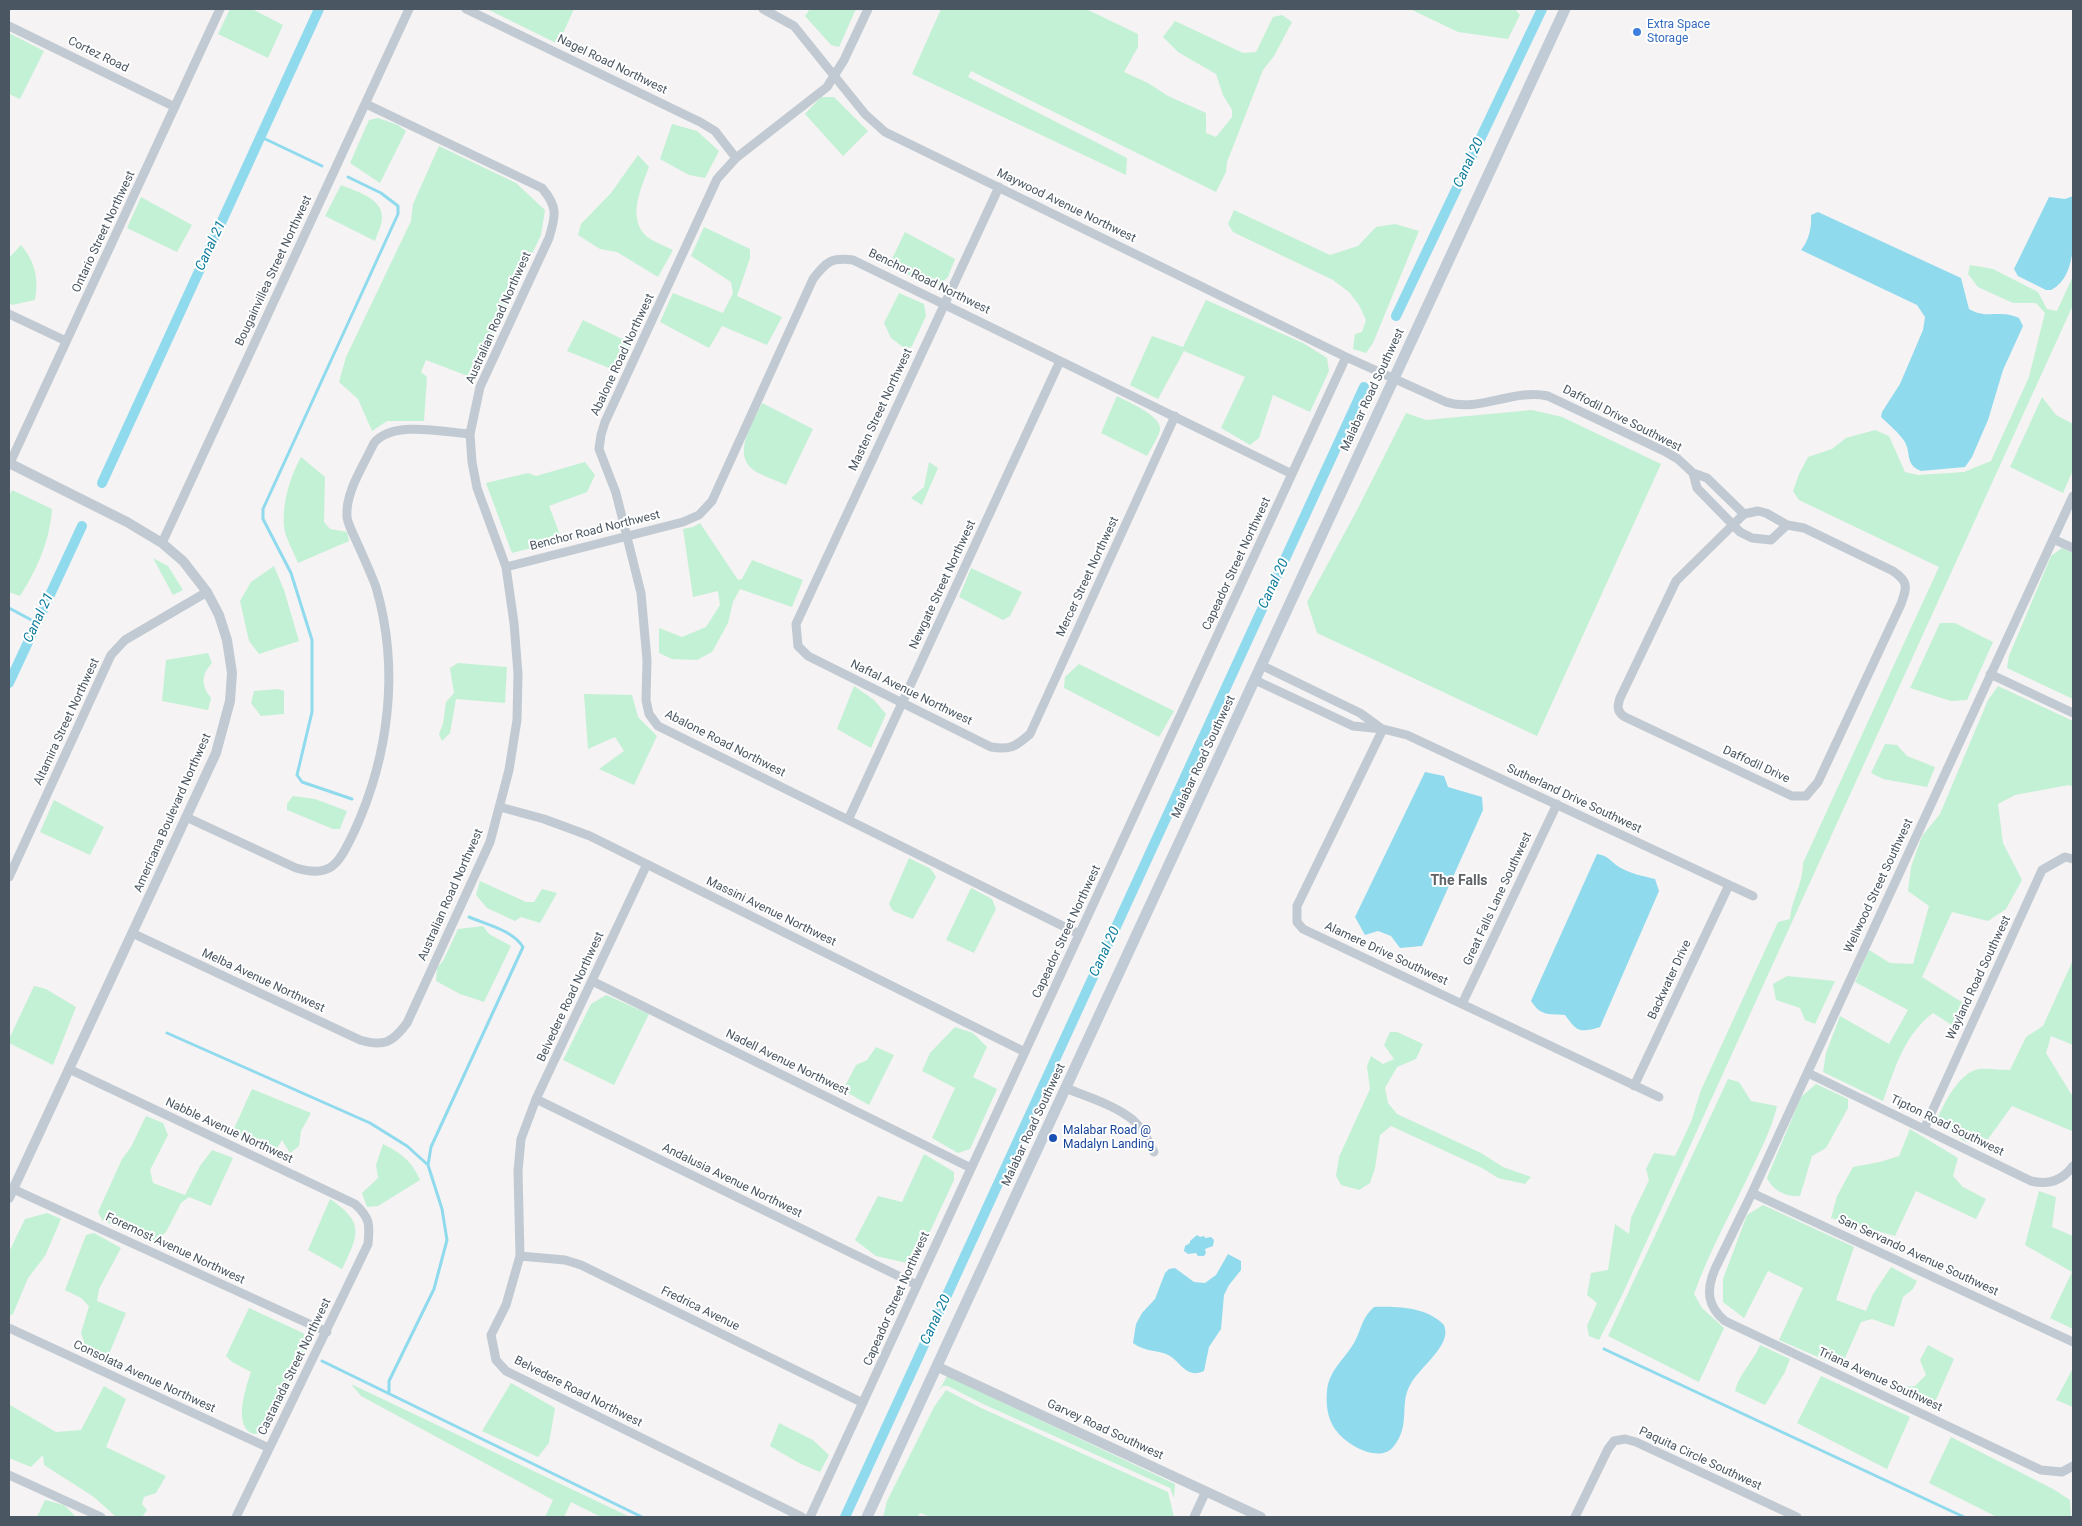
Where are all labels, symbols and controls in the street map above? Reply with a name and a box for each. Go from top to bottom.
place label: Extra Space Storage [1647,18,1710,46]
marker: Extra Space Storage [1631,26,1643,38]
street label: Nagel Road Northwest [555,32,669,98]
street label: Cortez Road [65,34,131,76]
water label: Canal 20 [1450,135,1488,191]
street label: Maywood Avenue Northwest [994,166,1138,246]
street label: Ontario Street Northwest [69,169,139,295]
street label: Bougainvillea Street Northwest [233,193,315,349]
water label: Canal 21 [192,218,230,274]
street label: Benchor Road Northwest [866,246,992,318]
street label: Australian Road Northwest [463,250,535,386]
street label: Abalone Road Northwest [588,292,658,418]
street label: Malabar Road Southwest [1338,326,1408,454]
street label: Masten Street Northwest [846,346,916,474]
street label: Daffodil Drive Southwest [1560,383,1684,455]
street label: Capeador Street Northwest [1200,495,1274,633]
street label: Benchor Road Northwest [528,508,662,554]
street label: Mercer Street Northwest [1054,515,1122,639]
street label: Newgate Street Northwest [907,518,979,652]
water label: Canal 20 [1255,556,1293,612]
water label: Canal 21 [20,590,58,646]
street label: Altamira Street Northwest [31,656,103,788]
street label: Naftal Avenue Northwest [848,657,974,729]
street label: Malabar Road Southwest [1169,693,1239,821]
street label: Abalone Road Northwest [662,707,788,781]
street label: Americana Boulevard Northwest [131,731,215,895]
street label: Daffodil Drive [1720,743,1792,787]
street label: Sutherland Drive Southwest [1504,761,1644,837]
street label: Wellwood Street Southwest [1842,817,1916,955]
street label: Australian Road Northwest [415,827,487,963]
street label: Great Falls Lane Southwest [1461,830,1535,968]
street label: Capeador Street Northwest [1030,863,1104,1001]
district label: The Falls [1430,873,1488,889]
street label: Massini Avenue Northwest [704,874,838,950]
street label: Wayland Road Southwest [1944,914,2014,1042]
street label: Alamere Drive Southwest [1322,919,1450,989]
water label: Canal 20 [1086,924,1124,980]
street label: Belvedere Road Northwest [535,930,607,1064]
street label: Backwater Drive [1645,938,1695,1022]
street label: Melba Avenue Northwest [199,946,327,1016]
street label: Nadell Avenue Northwest [723,1027,851,1099]
street label: Malabar Road Southwest [999,1061,1069,1189]
street label: Tipton Road Southwest [1888,1092,2006,1160]
street label: Nabble Avenue Northwest [163,1095,295,1167]
place label: Malabar Road @ Madalyn Landing [1063,1124,1154,1152]
marker: Malabar Road @ Madalyn Landing [1047,1132,1059,1144]
street label: Andalusia Avenue Northwest [660,1141,804,1221]
street label: Foremost Avenue Northwest [103,1210,247,1288]
street label: San Servando Avenue Southwest [1836,1212,2000,1300]
street label: Capeador Street Northwest [861,1230,933,1368]
street label: Fredrica Avenue [658,1284,742,1334]
water label: Canal 20 [917,1292,955,1348]
street label: Castanada Street Northwest [255,1296,335,1438]
street label: Consolata Avenue Northwest [71,1338,217,1416]
street label: Triana Avenue Southwest [1816,1345,1944,1415]
street label: Belvedere Road Northwest [512,1353,644,1431]
street label: Garvey Road Southwest [1045,1397,1165,1463]
street label: Paquita Circle Southwest [1636,1424,1764,1494]

